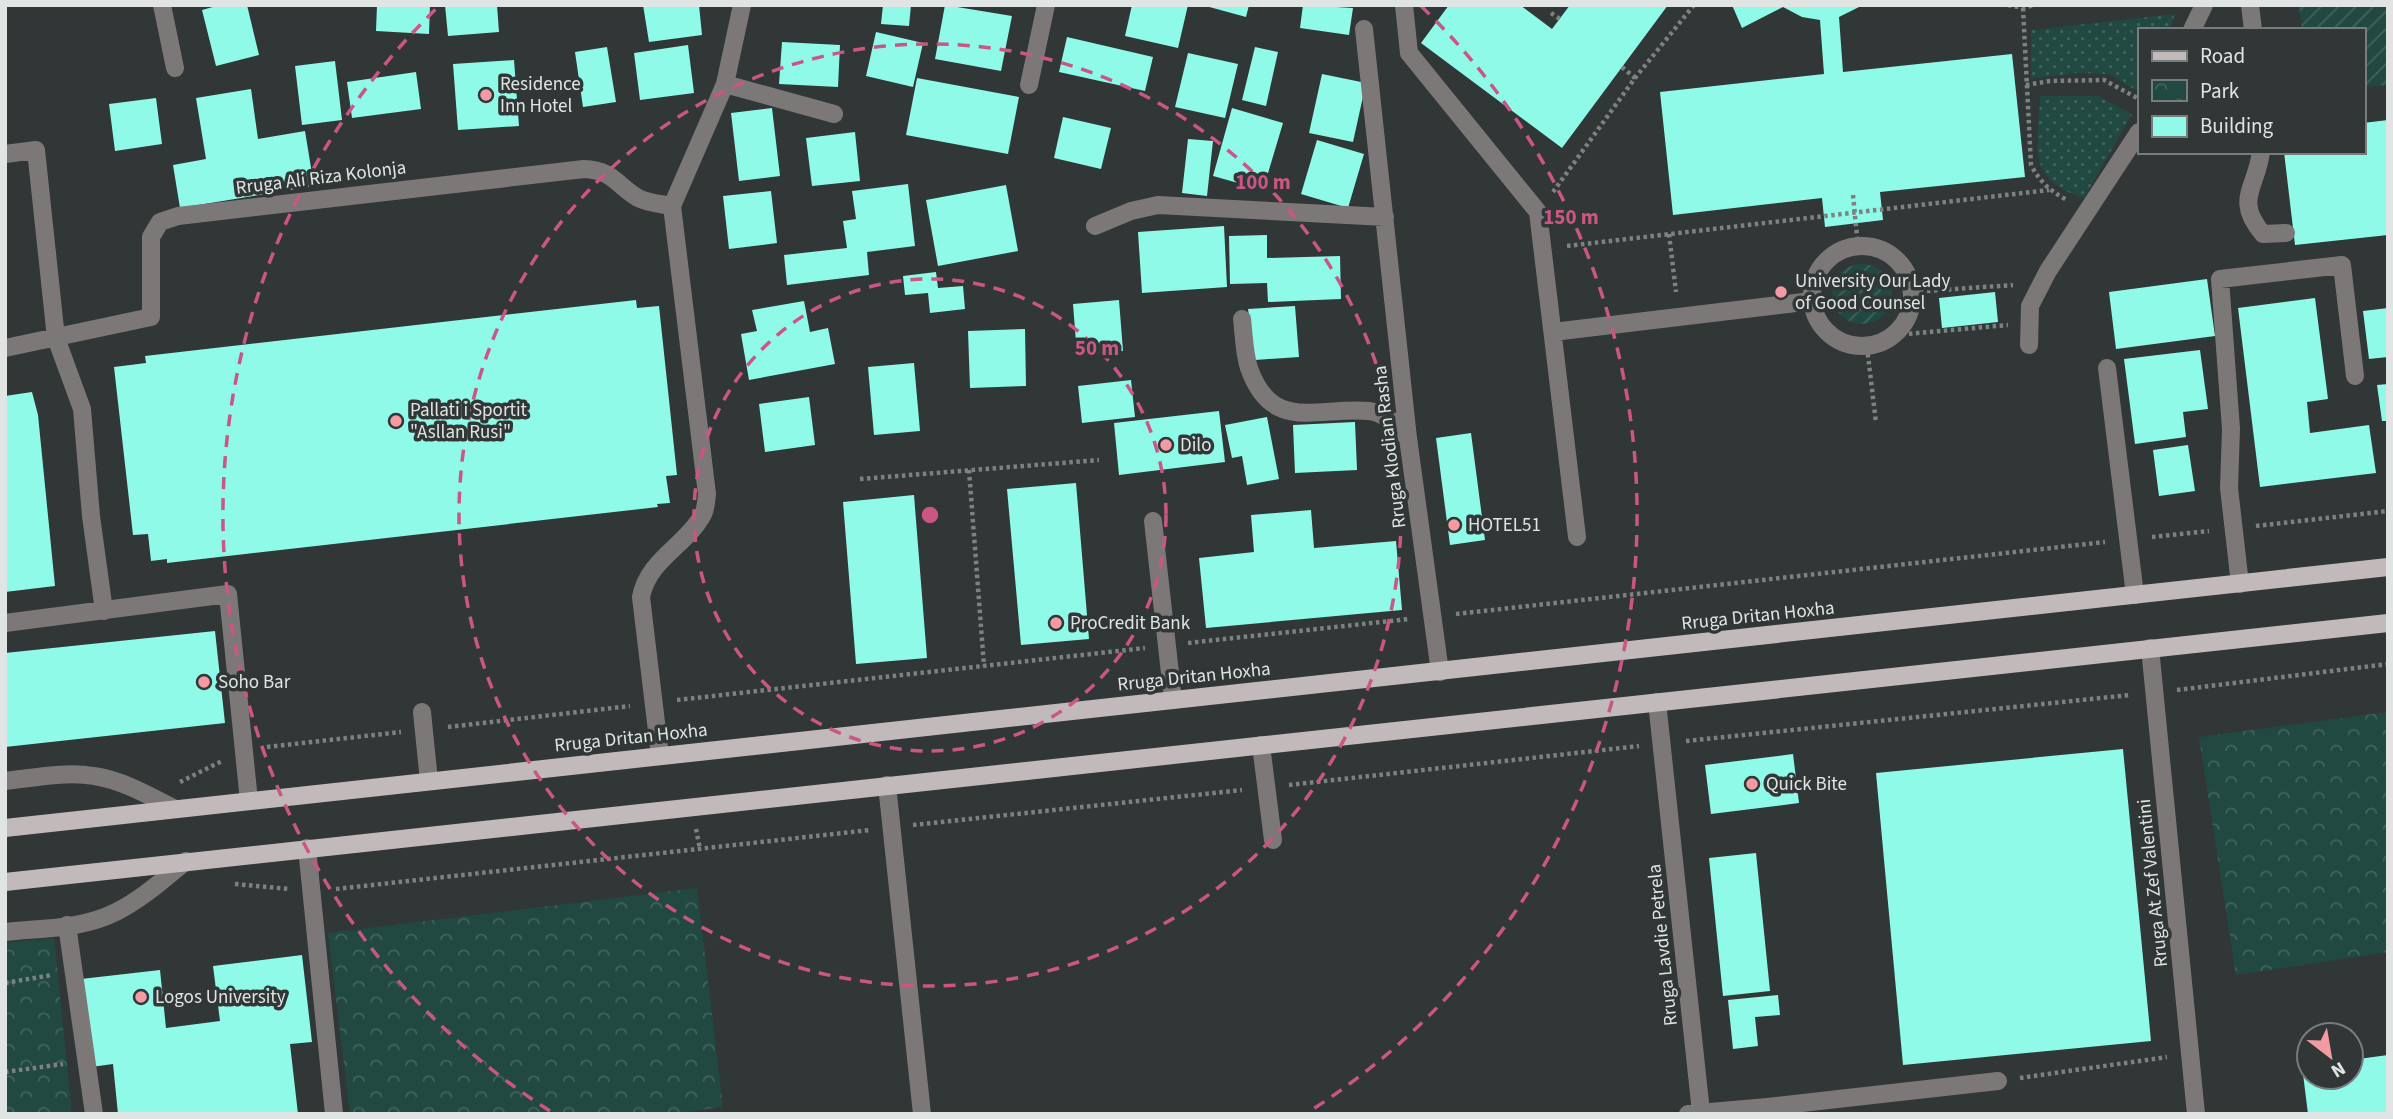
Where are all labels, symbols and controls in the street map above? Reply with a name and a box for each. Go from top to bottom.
legend [2138,28,2365,154]
text: Road [2200,41,2245,71]
place label: Residence Inn Hotel [500,71,581,120]
text: Park [2200,76,2240,106]
marker: Residence Inn Hotel [478,87,494,103]
text: Building [2200,111,2274,141]
street label: Rruga Ali Riza Kolonja [234,154,408,202]
text: 100 m [1235,167,1291,197]
text: 150 m [1543,202,1599,232]
place label: University Our Lady of Good Counsel [1795,268,1951,317]
marker: University Our Lady of Good Counsel [1773,284,1789,300]
text: 50 m [1075,333,1119,363]
street label: Rruga Klodian Rasha [1367,364,1413,530]
place label: Pallati i Sportit "Asllan Rusi" [410,397,528,446]
marker: Pallati i Sportit "Asllan Rusi" [388,413,404,429]
place label: Dilo [1180,432,1212,459]
marker: Dilo [1158,437,1174,453]
centre of rings [918,503,942,527]
place label: HOTEL51 [1468,512,1541,539]
marker: HOTEL51 [1446,517,1462,533]
street label: Rruga Dritan Hoxha [1680,595,1836,637]
place label: ProCredit Bank [1070,610,1191,637]
marker: ProCredit Bank [1048,615,1064,631]
street label: Rruga Dritan Hoxha [1116,656,1272,698]
place label: Soho Bar [218,669,291,696]
marker: Soho Bar [196,674,212,690]
street label: Rruga Dritan Hoxha [553,717,709,759]
place label: Quick Bite [1766,771,1847,798]
marker: Quick Bite [1744,776,1760,792]
street label: Rruga At Zef Valentini [2131,798,2175,968]
street label: Rruga Lavdie Petrela [1641,863,1685,1027]
place label: Logos University [155,984,286,1011]
marker: Logos University [133,989,149,1005]
north arrow [2295,1021,2365,1091]
text: N [2326,1054,2350,1084]

